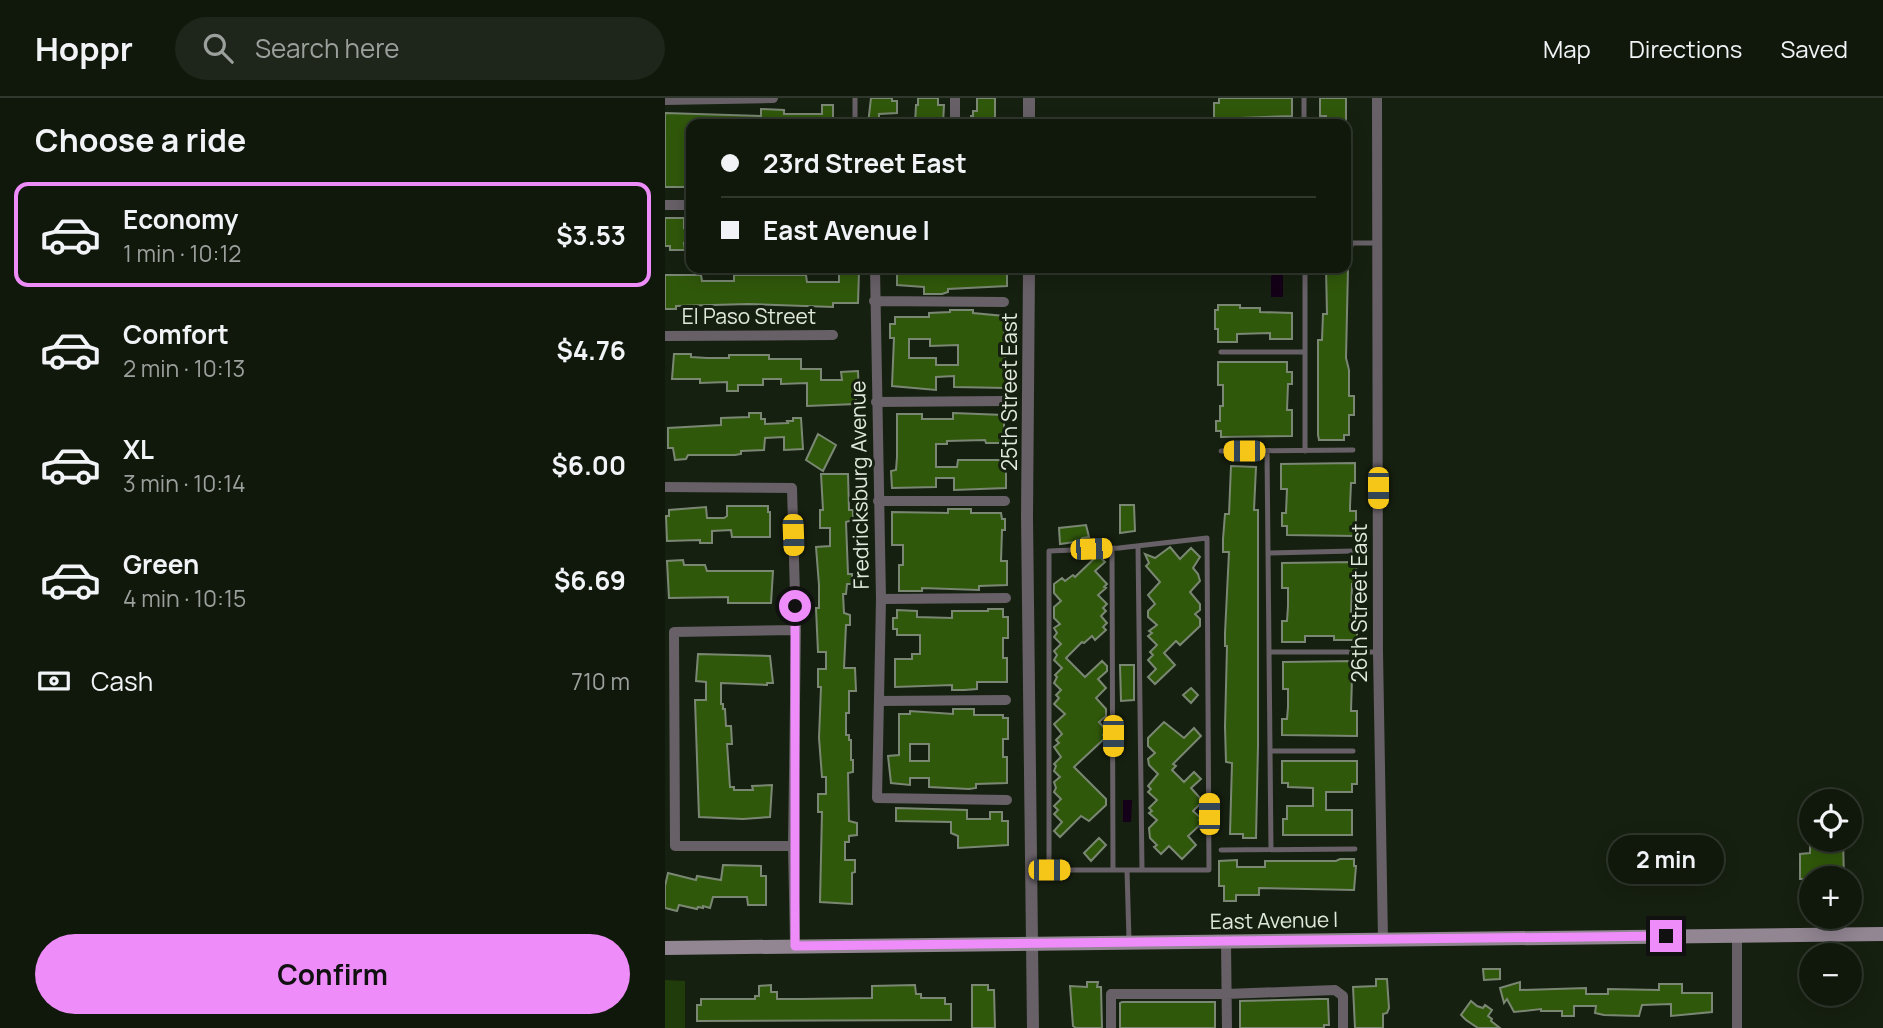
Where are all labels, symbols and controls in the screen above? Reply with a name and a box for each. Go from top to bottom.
search box [175,17,665,80]
text: Hoppr [35,26,133,71]
icon: search [199,29,237,67]
text: Search here [255,30,400,66]
text: Map [1543,32,1591,65]
text: Directions [1629,32,1742,65]
text: Saved [1780,32,1848,65]
text: Choose a ride [35,118,246,162]
text: 23rd Street East [763,145,967,181]
text: Economy [123,201,238,237]
icon: car [39,203,102,266]
text: East Avenue I [763,212,930,248]
text: $3.53 [556,217,626,253]
text: 1 min · 10:12 [123,237,241,269]
street label: El Paso Street [682,302,816,330]
street label: 25th Street East [995,313,1023,471]
text: Comfort [123,316,229,352]
icon: car [39,318,102,381]
text: $4.76 [556,332,626,368]
text: 2 min · 10:13 [123,352,245,384]
street label: Fredricksburg Avenue [843,380,875,590]
text: XL [123,431,154,467]
icon: car [39,433,102,496]
car [1224,441,1266,462]
text: $6.00 [551,447,626,483]
text: 3 min · 10:14 [123,467,246,499]
car [1368,467,1389,509]
car [782,514,805,556]
street label: 26th Street East [1345,523,1373,683]
car [1070,538,1113,560]
text: Green [123,546,199,582]
icon: car [39,548,102,611]
text: $6.69 [554,562,626,598]
text: 4 min · 10:15 [123,582,246,614]
route start [779,590,811,622]
icon: cash [35,662,73,700]
text: Cash [91,663,153,699]
text: 710 m [571,665,630,697]
car [1103,715,1124,757]
map controls [1799,789,1862,1006]
button: locate [1799,789,1862,852]
car [1199,793,1220,835]
callout: 2 min [1608,834,1724,884]
text: 2 min [1636,843,1696,875]
car [1029,860,1071,881]
button: + [1799,866,1862,929]
street label: East Avenue I [1210,905,1338,935]
route end [1650,920,1682,952]
button: Confirm [35,934,630,1014]
button: − [1799,943,1862,1006]

